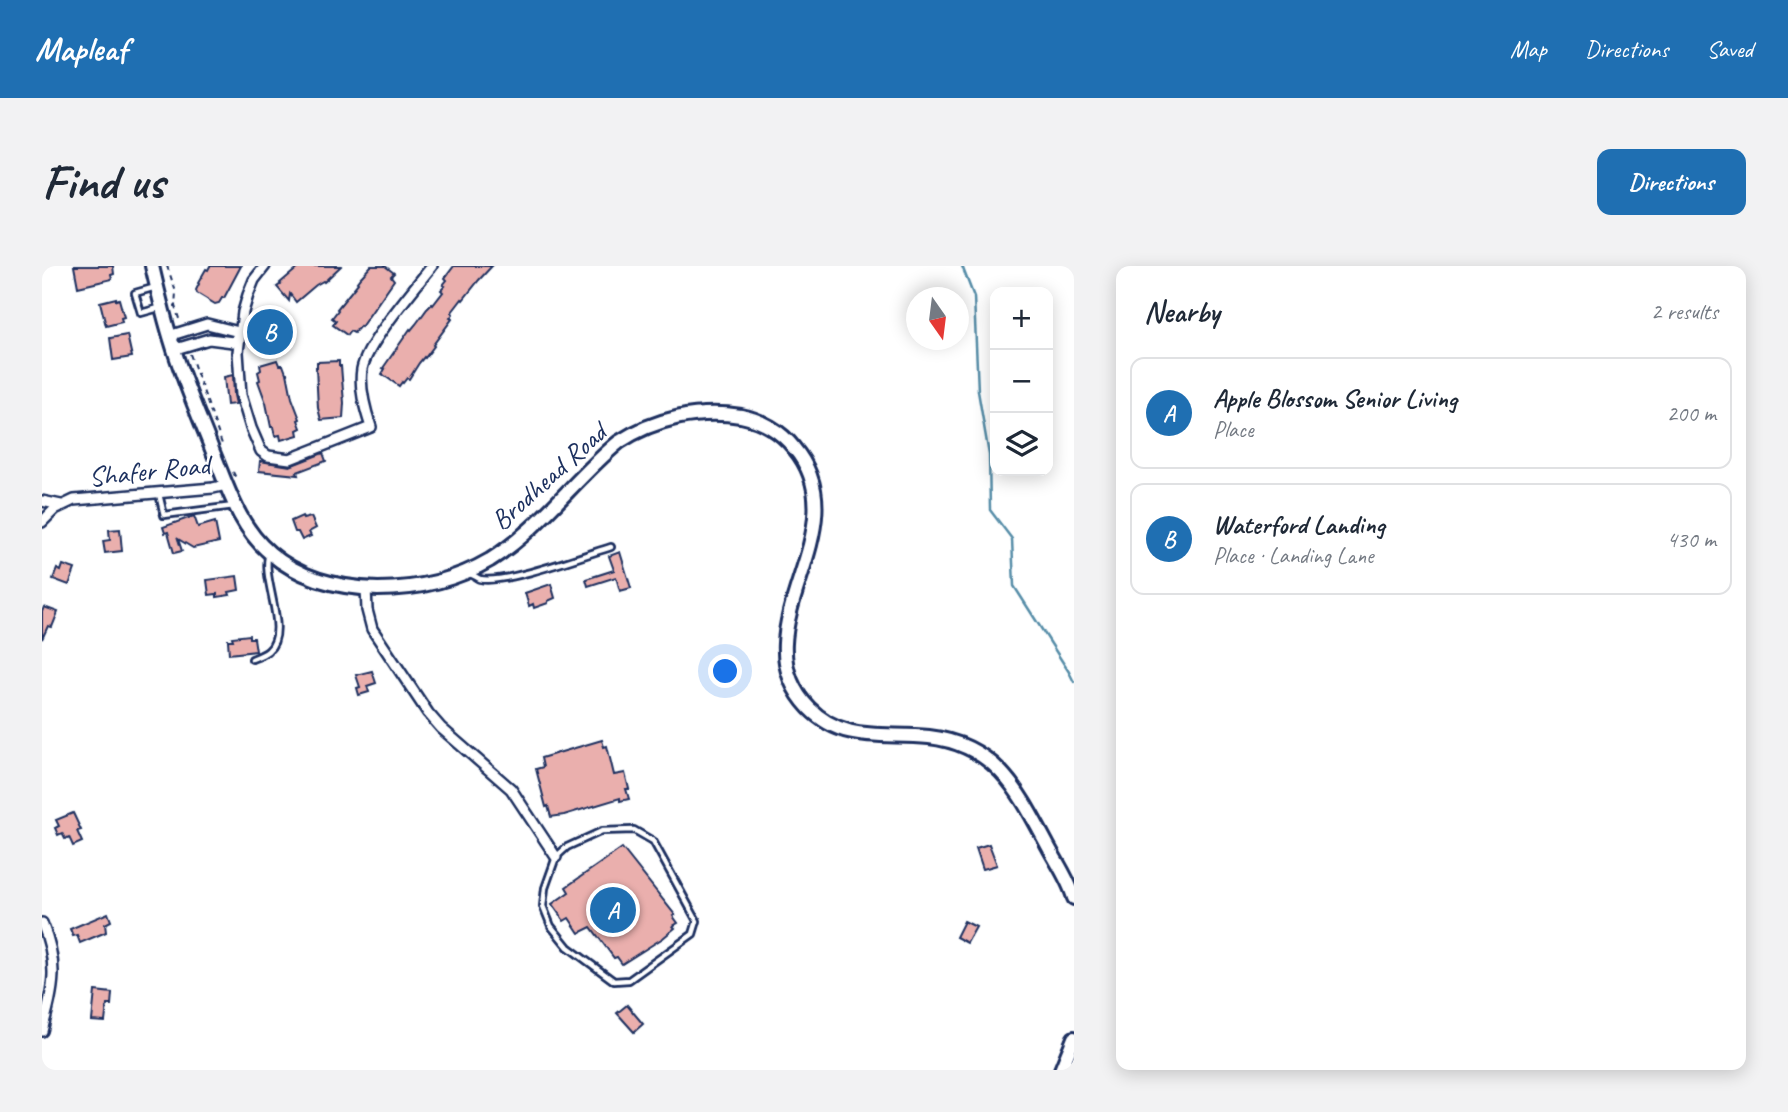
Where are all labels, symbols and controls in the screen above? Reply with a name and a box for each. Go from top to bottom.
text: Mapleaf [35,28,127,70]
text: Map [1510,34,1547,64]
text: Directions [1585,34,1668,64]
text: Saved [1706,34,1753,64]
button: Directions [1597,149,1746,215]
text: Find us [42,151,164,213]
north arrow [906,287,969,350]
map controls [990,287,1053,476]
button: + [990,287,1053,350]
text: Nearby [1144,293,1220,331]
text: 2 results [1651,297,1718,326]
pin: B [247,306,293,358]
button: − [990,350,1053,413]
text: Apple Blossom Senior Living [1213,382,1457,415]
text: A [1163,399,1175,428]
text: 200 m [1667,399,1716,428]
street label: Brodhead Road [483,413,616,537]
button: layers [990,413,1053,476]
text: Place [1213,415,1253,444]
street label: Shafer Road [87,446,215,494]
text: Waterford Landing [1213,508,1385,541]
text: B [1163,525,1175,554]
text: 430 m [1667,525,1716,554]
text: Place · Landing Lane [1213,541,1374,570]
your location [708,654,742,688]
pin: A [590,884,636,936]

